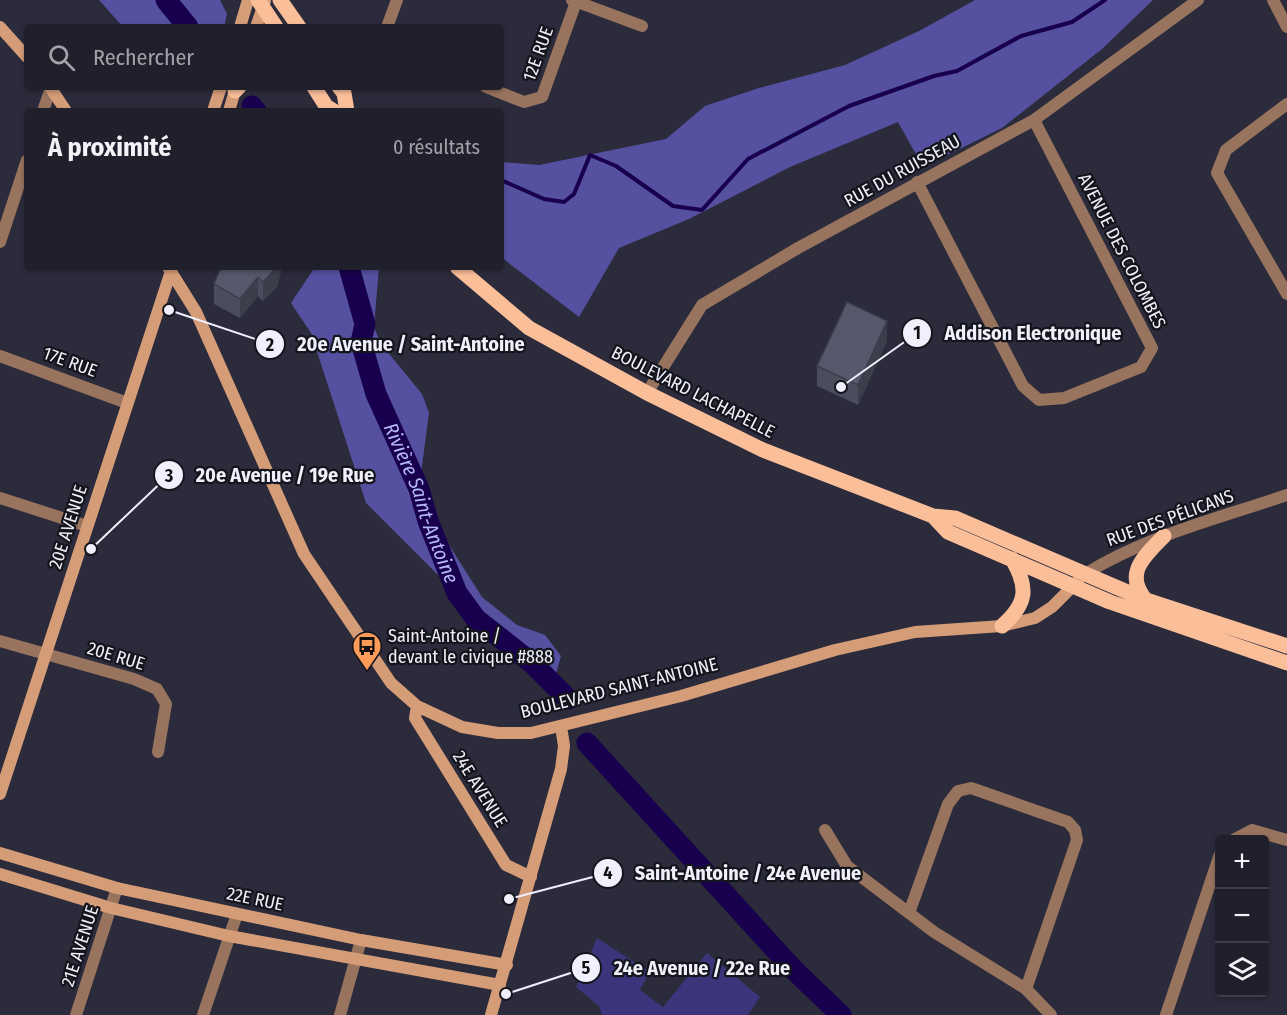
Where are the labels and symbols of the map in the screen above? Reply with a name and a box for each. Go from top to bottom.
street label: 12E RUE [518,24,558,84]
street label: RUE DU RUISSEAU [840,130,964,212]
street label: AVENUE DES COLOMBES [1073,170,1171,332]
callout: Addison Electronique [902,314,1133,352]
text: Addison Electronique [944,321,1122,345]
text: 1 [913,322,921,344]
callout: 20e Avenue / Saint-Antoine [255,325,537,363]
text: 20e Avenue / Saint-Antoine [296,332,525,356]
text: 2 [265,334,274,356]
street label: BOULEVARD LACHAPELLE [608,341,778,443]
street label: 17E RUE [40,342,100,382]
water label: Rivière Saint-Antoine [379,419,464,587]
callout: 20e Avenue / 19e Rue [154,456,386,494]
text: 20e Avenue / 19e Rue [195,463,374,487]
text: 3 [164,465,174,487]
street label: 20E AVENUE [44,482,92,572]
street label: RUE DES PÉLICANS [1103,484,1237,551]
place label: Saint-Antoine / devant le civique #888 [388,625,553,668]
bus stop icon: Saint-Antoine / devant le civique #888 [351,630,383,672]
street label: 20E RUE [85,637,147,675]
street label: BOULEVARD SAINT-ANTOINE [518,653,720,723]
street label: 24E AVENUE [448,747,512,831]
callout: Saint-Antoine / 24e Avenue [593,854,873,892]
text: Saint-Antoine / 24e Avenue [635,861,861,885]
text: 4 [603,862,613,884]
street label: 22E RUE [225,882,285,916]
street label: 21E AVENUE [57,903,103,989]
callout: 24e Avenue / 22e Rue [571,949,802,987]
text: 24e Avenue / 22e Rue [613,956,790,980]
text: 5 [582,957,591,979]

